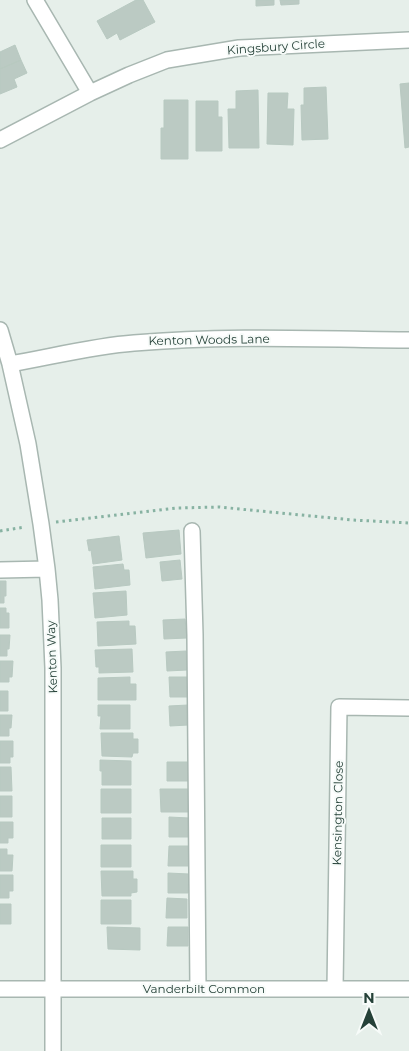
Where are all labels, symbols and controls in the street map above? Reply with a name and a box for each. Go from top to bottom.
street label: Kingsbury Circle [227,36,325,57]
street label: Kenton Woods Lane [148,331,270,348]
street label: Kenton Way [43,620,60,694]
street label: Kensington Close [329,760,346,866]
street label: Vanderbilt Common [143,981,265,996]
north arrow [344,986,394,1036]
text: N [363,989,375,1007]

